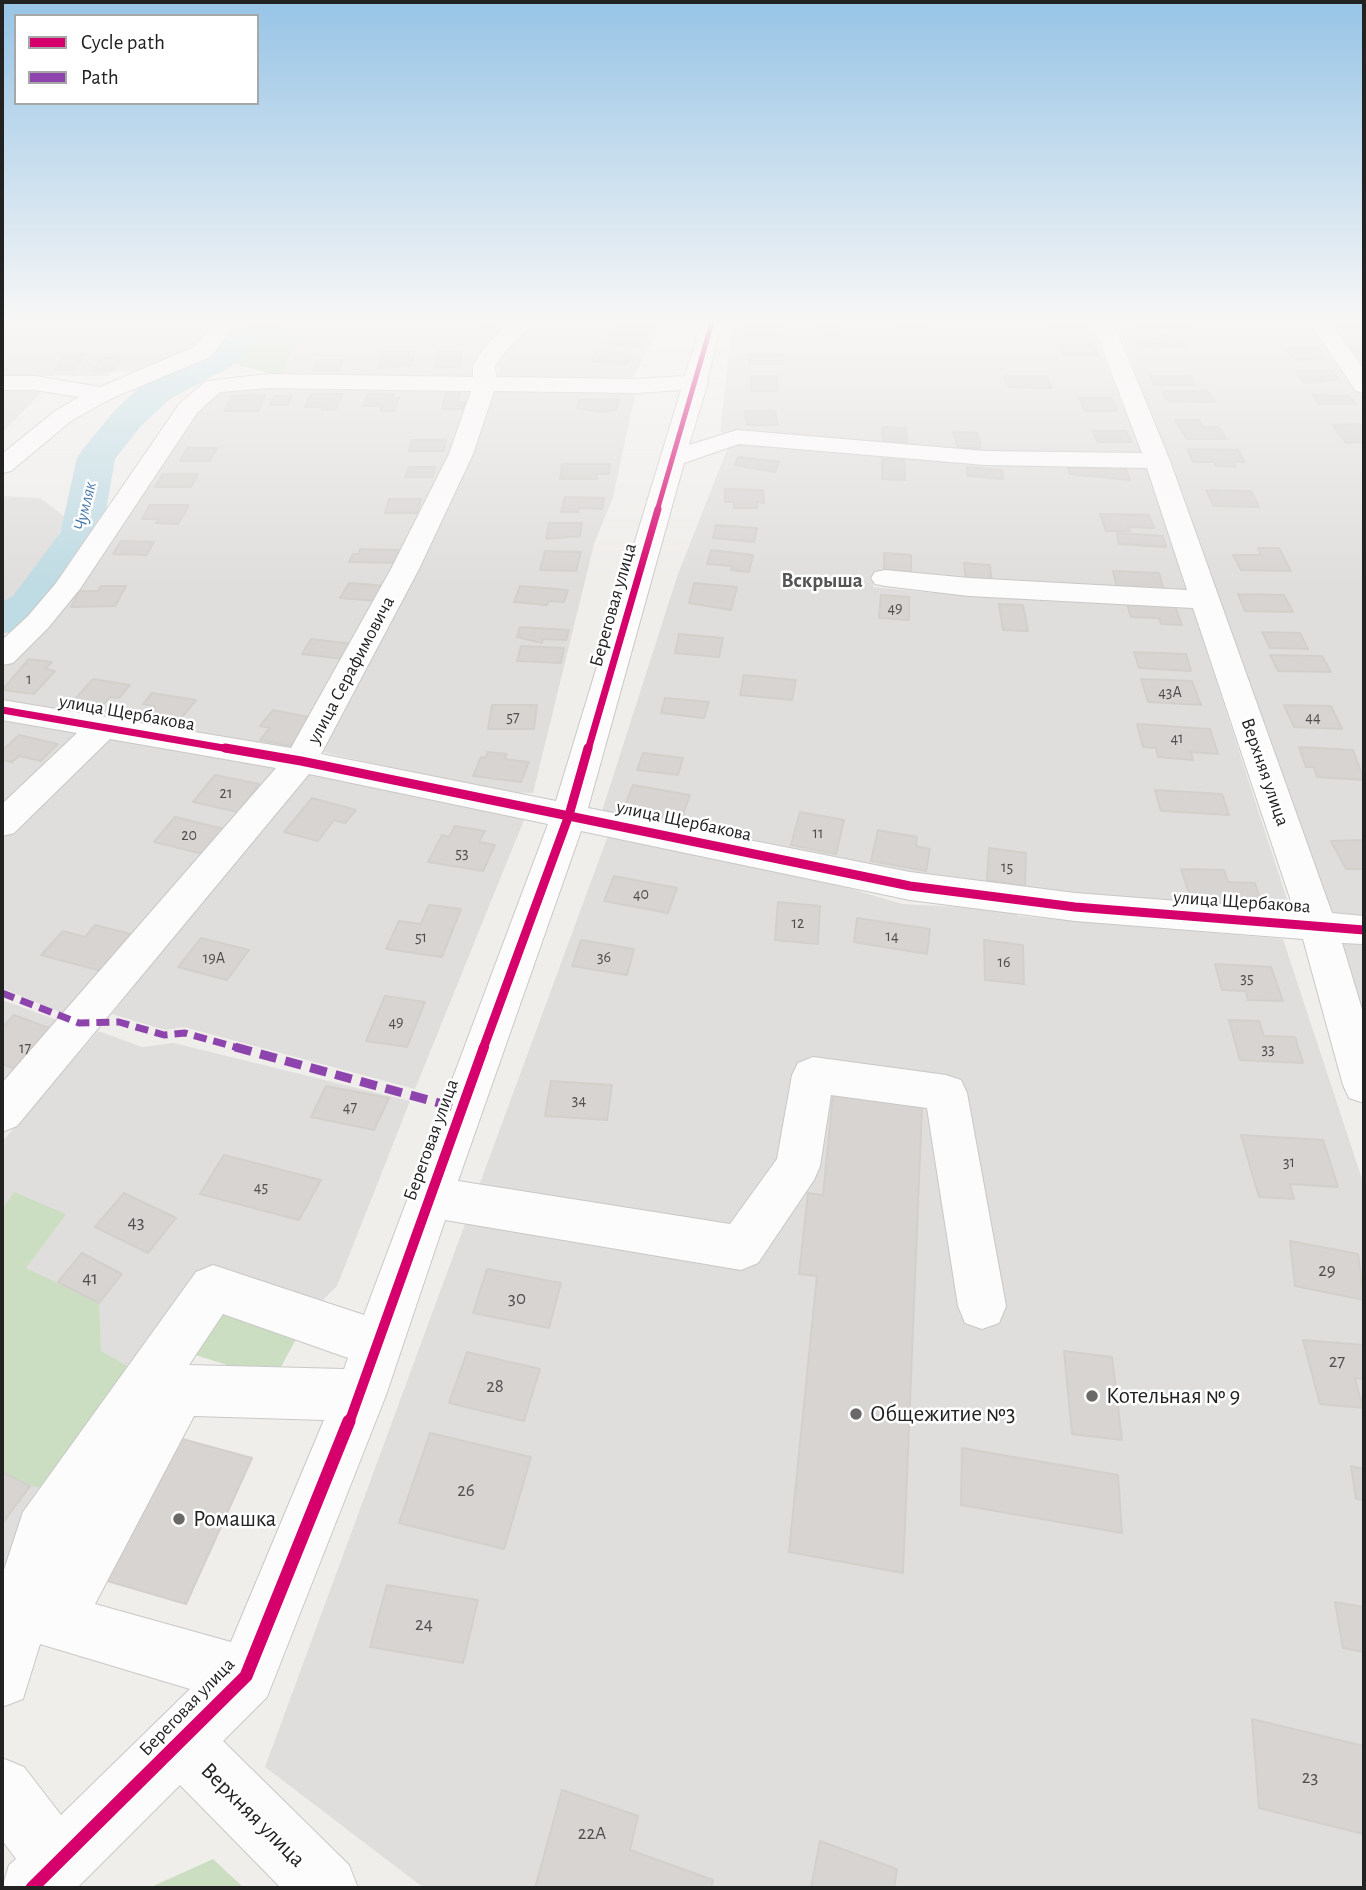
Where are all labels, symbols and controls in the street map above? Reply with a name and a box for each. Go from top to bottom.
legend [14,14,259,105]
text: Cycle path [81,32,165,53]
text: Path [81,67,119,88]
water label: Чумляк [69,479,101,533]
street label: Береговая улица [584,540,642,670]
district label: Вскрыша [781,568,863,594]
street label: улица Серафимовича [302,592,400,748]
house number: 49 [887,598,903,618]
house number: 1 [26,669,32,689]
house number: 43А [1158,682,1182,702]
street label: улица Щербакова [57,690,197,736]
house number: 57 [506,707,520,727]
house number: 44 [1305,707,1321,727]
street label: Верхняя улица [1236,715,1294,829]
house number: 41 [1170,728,1184,748]
house number: 21 [220,783,232,803]
street label: улица Щербакова [614,796,754,846]
house number: 11 [812,823,824,843]
house number: 20 [181,825,197,845]
house number: 53 [455,843,469,863]
house number: 15 [1001,857,1013,877]
house number: 40 [633,884,649,904]
street label: улица Щербакова [1173,886,1311,918]
house number: 12 [792,913,804,933]
house number: 14 [885,926,899,946]
house number: 51 [415,927,427,947]
house number: 36 [597,947,611,967]
house number: 19А [203,948,225,968]
house number: 16 [997,952,1011,972]
house number: 35 [1240,968,1254,988]
house number: 49 [388,1012,404,1032]
house number: 17 [19,1038,31,1058]
house number: 33 [1261,1039,1275,1059]
street label: Береговая улица [398,1076,464,1204]
house number: 34 [572,1090,586,1110]
house number: 47 [343,1097,357,1117]
house number: 31 [1283,1152,1295,1172]
house number: 45 [254,1177,268,1197]
house number: 43 [128,1211,144,1233]
house number: 29 [1318,1259,1336,1281]
house number: 41 [82,1267,98,1289]
house number: 30 [508,1287,526,1309]
house number: 27 [1329,1350,1345,1372]
house number: 28 [486,1375,504,1397]
place label: Котельная № 9 [1106,1382,1240,1410]
marker: Котельная № 9 [1084,1388,1100,1404]
place label: Общежитие №3 [870,1400,1015,1428]
marker: Общежитие №3 [848,1406,864,1422]
house number: 26 [457,1479,475,1501]
place label: Ромашка [193,1505,276,1533]
marker: Ромашка [171,1511,187,1527]
house number: 24 [415,1613,433,1635]
street label: Береговая улица [134,1653,240,1761]
street label: Верхняя улица [195,1757,311,1873]
house number: 23 [1302,1766,1318,1788]
house number: 22А [578,1822,606,1844]

